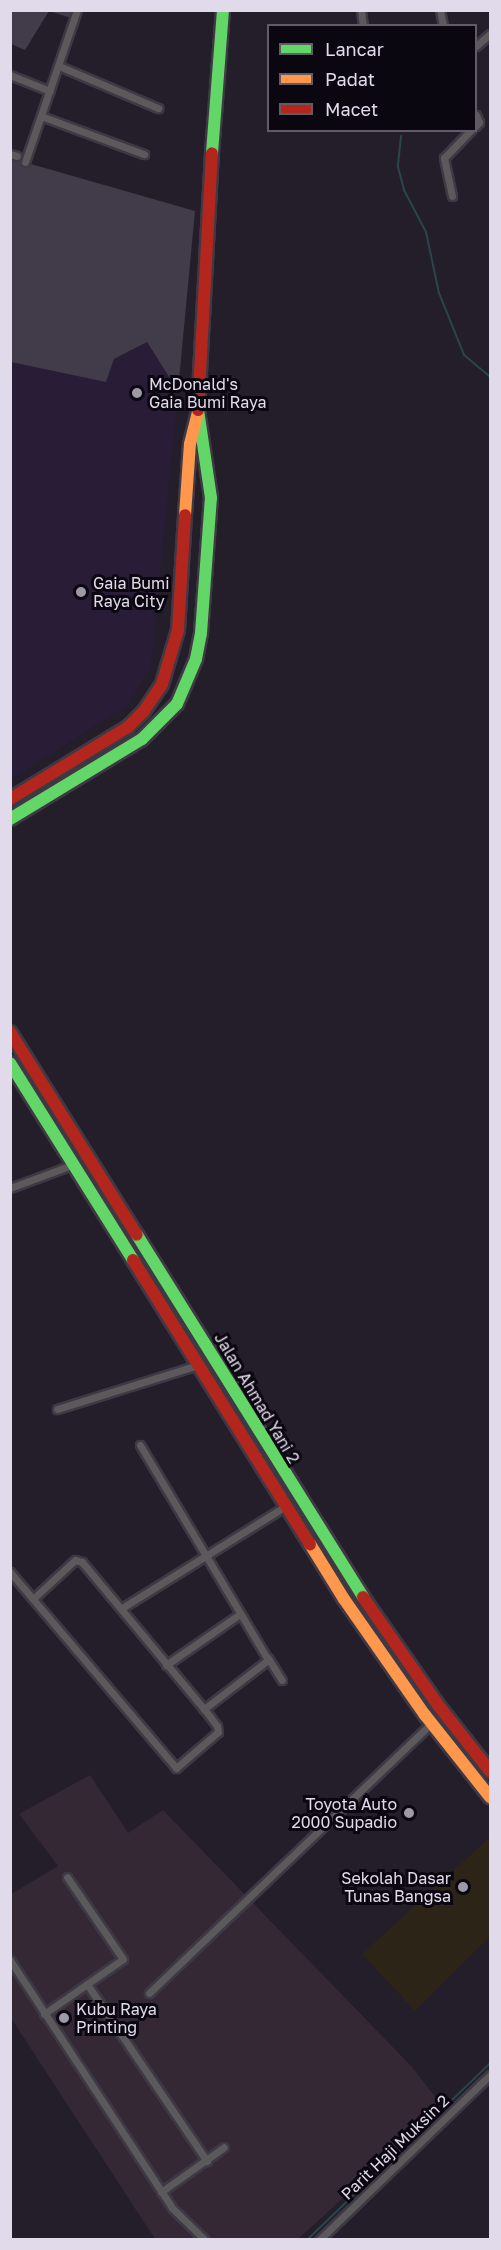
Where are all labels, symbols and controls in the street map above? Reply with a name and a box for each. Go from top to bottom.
legend [267,24,477,132]
text: Lancar [325,38,384,60]
text: Padat [325,68,375,90]
text: Macet [325,98,378,120]
place label: McDonald's Gaia Bumi Raya [149,374,266,412]
marker: McDonald's Gaia Bumi Raya [130,386,144,400]
place label: Gaia Bumi Raya City [93,573,169,611]
marker: Gaia Bumi Raya City [74,585,88,599]
street label: Jalan Ahmad Yani 2 [210,1329,304,1467]
place label: Toyota Auto 2000 Supadio [291,1794,397,1832]
marker: Toyota Auto 2000 Supadio [402,1806,416,1820]
place label: Sekolah Dasar Tunas Bangsa [341,1868,451,1906]
marker: Sekolah Dasar Tunas Bangsa [456,1880,470,1894]
place label: Kubu Raya Printing [76,1999,157,2037]
marker: Kubu Raya Printing [57,2011,71,2025]
street label: Parit Haji Muksin 2 [337,2091,453,2203]

